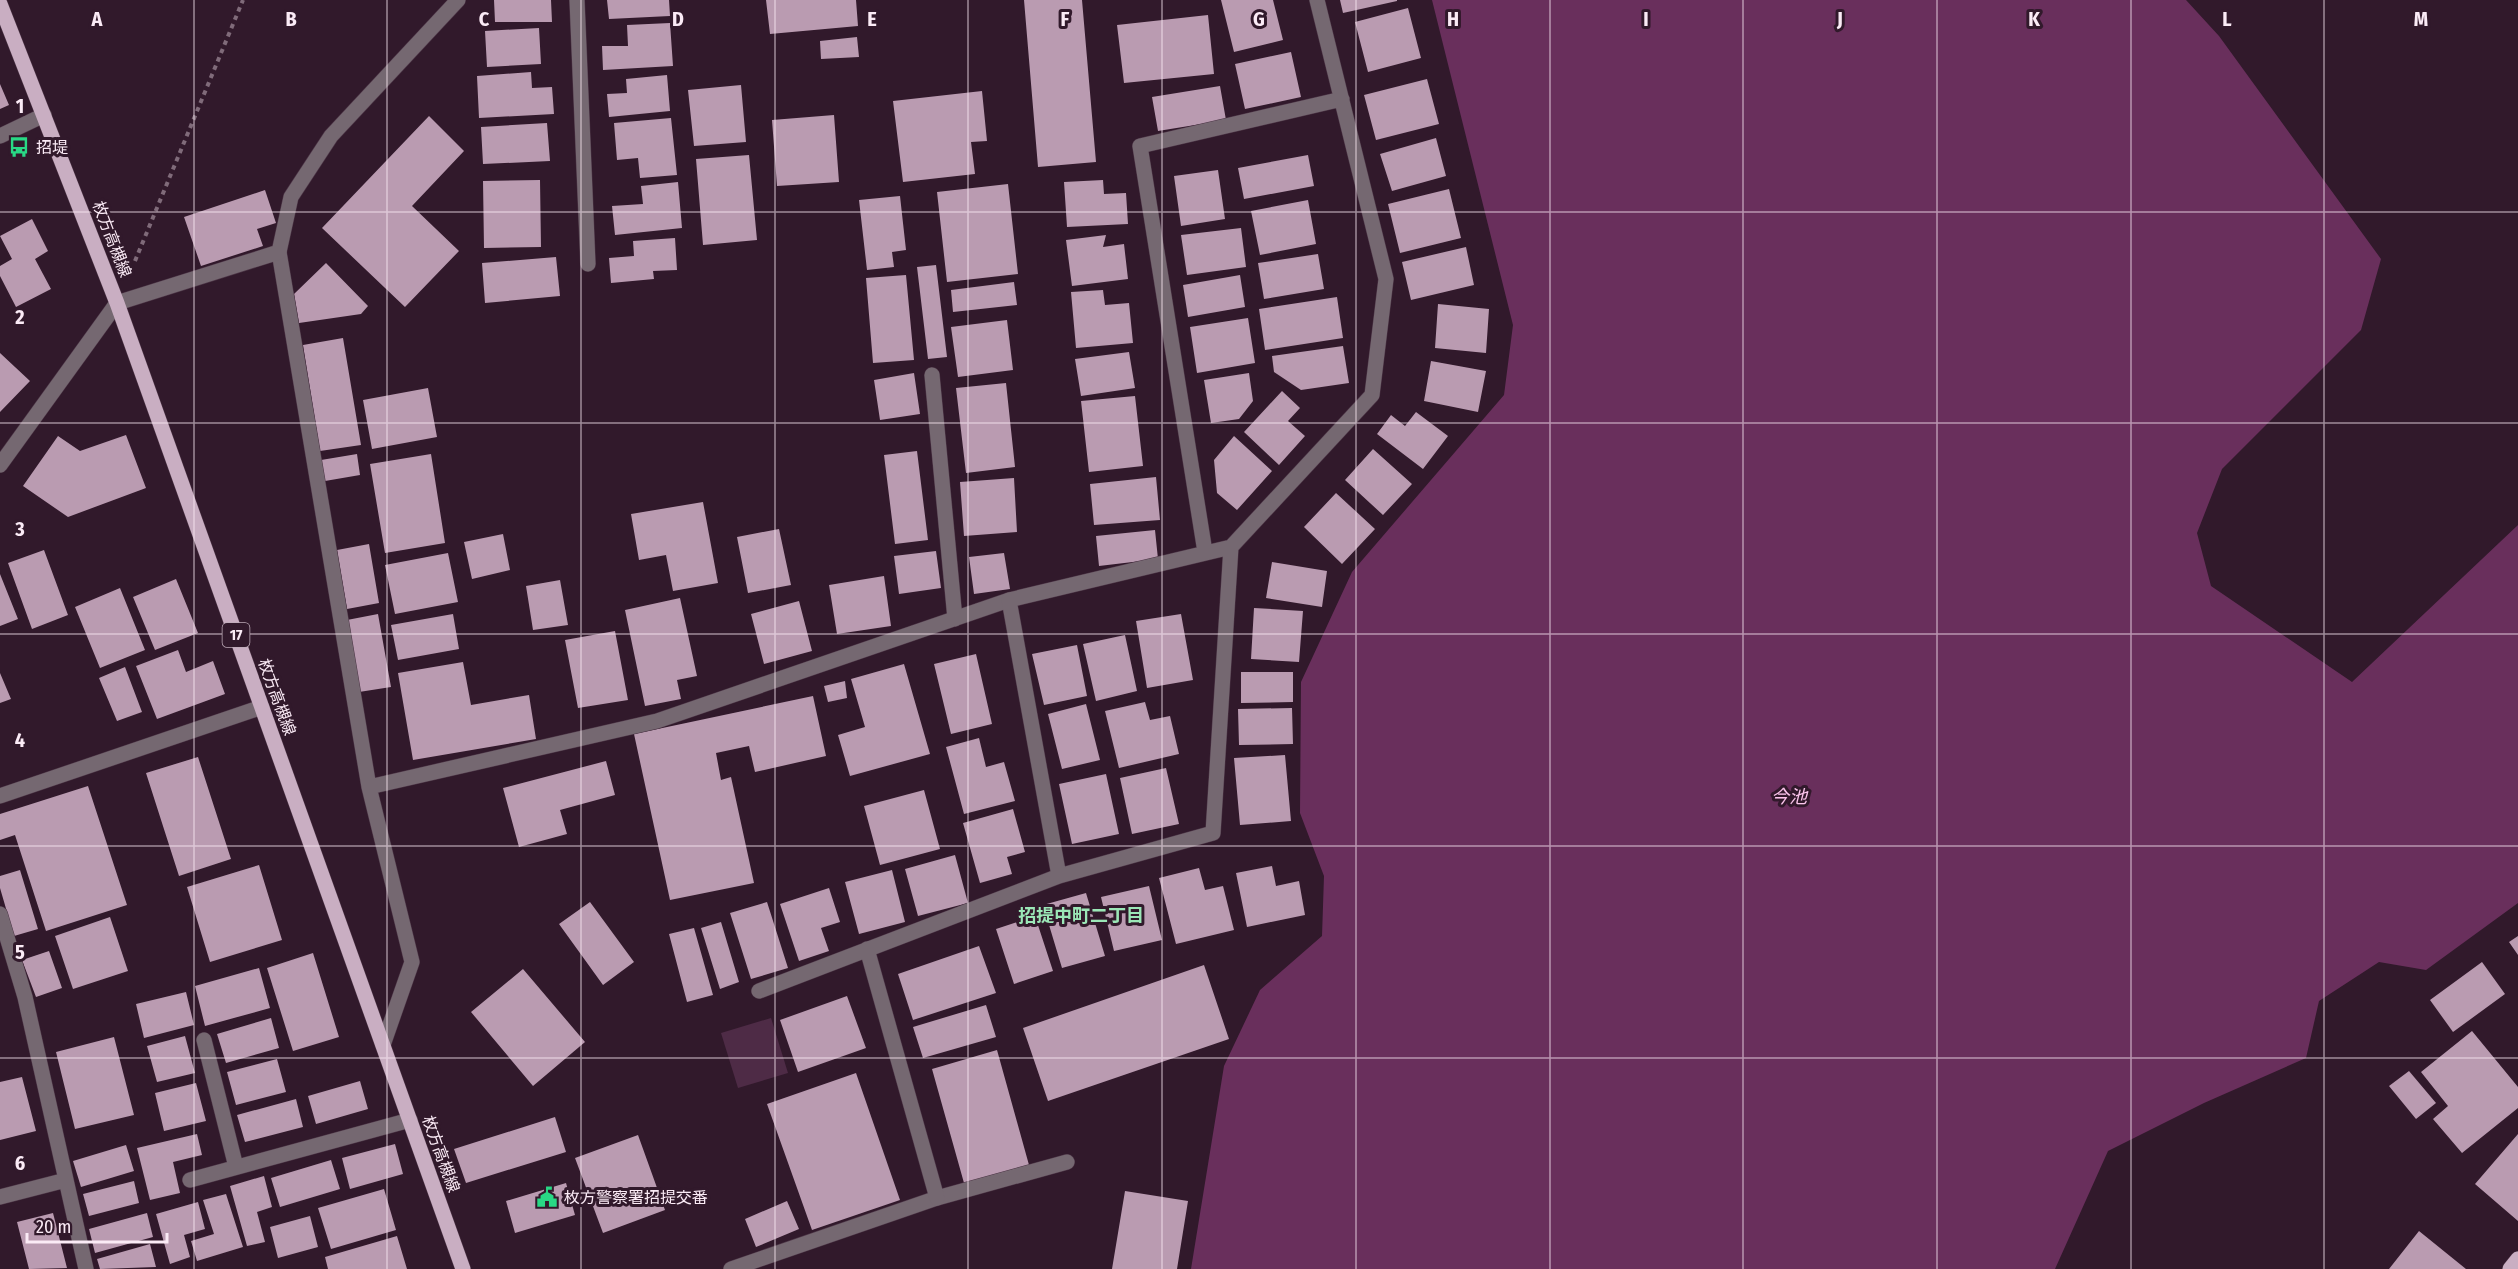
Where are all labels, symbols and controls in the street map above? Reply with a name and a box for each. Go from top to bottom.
text: A [91,7,104,31]
text: B [285,7,297,31]
text: C [479,7,490,31]
text: D [672,7,684,31]
text: E [867,7,877,31]
text: F [1061,7,1070,31]
text: G [1253,7,1265,31]
text: H [1447,7,1459,31]
text: I [1643,7,1649,31]
text: J [1836,7,1843,31]
text: K [2028,7,2040,31]
text: L [2222,7,2232,31]
text: M [2414,7,2428,31]
text: 1 [16,94,24,118]
bus stop icon: 招堤 [7,135,31,159]
place label: 招堤 [36,138,68,157]
street label: 枚方高槻線 [89,198,135,280]
text: 2 [14,305,25,329]
text: 3 [14,517,25,541]
road number: 17 [222,623,250,647]
street label: 枚方高槻線 [254,656,300,738]
text: 4 [15,728,25,752]
water label: 今池 [1771,786,1809,808]
district label: 招提中町二丁目 [1018,905,1144,927]
text: 5 [15,940,25,964]
street label: 枚方高槻線 [418,1113,464,1195]
text: 6 [15,1151,25,1175]
public building icon: 枚方警察署招提交番 [535,1185,559,1209]
place label: 枚方警察署招提交番 [564,1188,708,1207]
scale bar [27,1206,166,1244]
text: 20 m [36,1216,71,1238]

